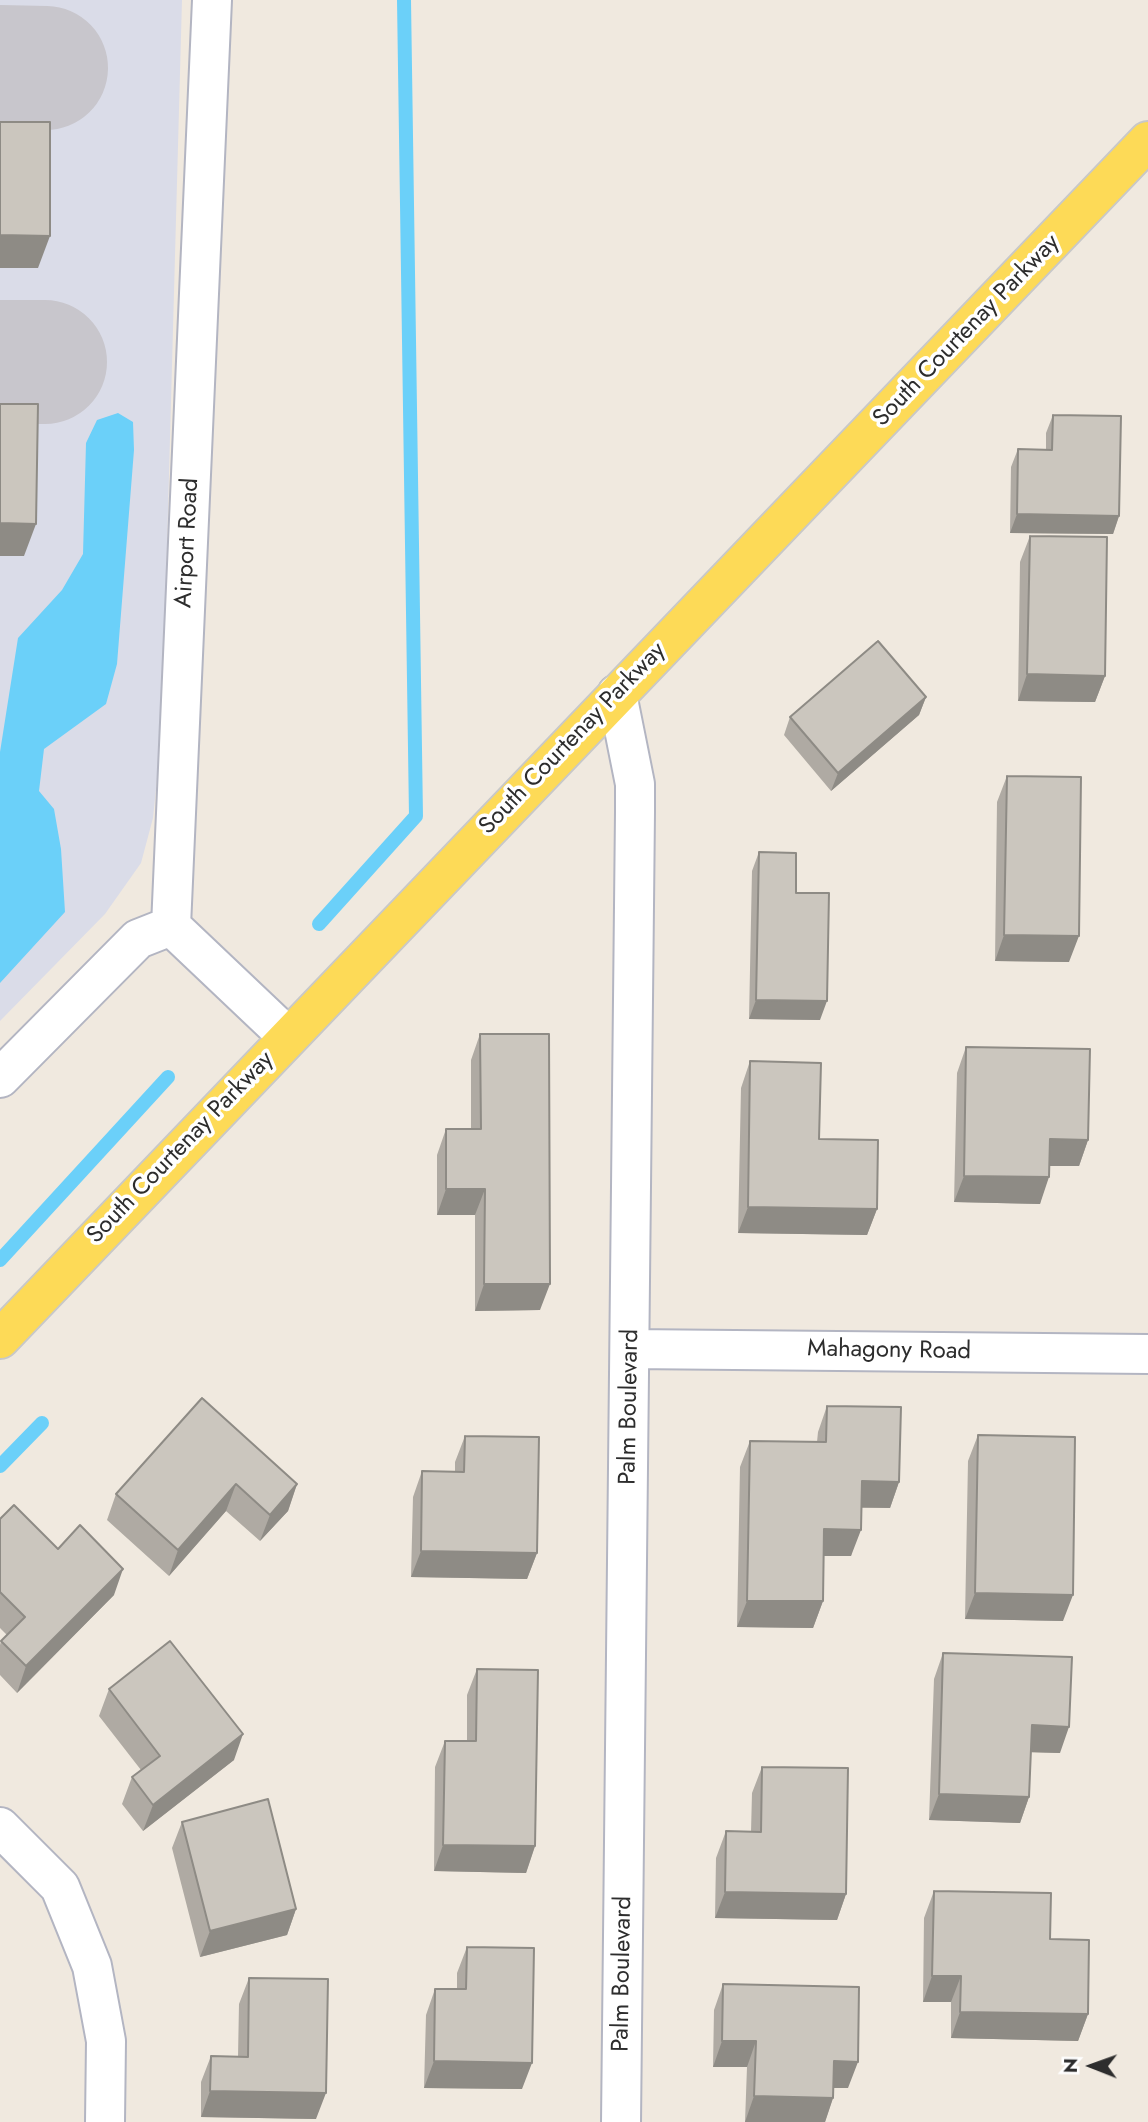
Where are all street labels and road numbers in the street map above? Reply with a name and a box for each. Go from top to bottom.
street label: South Courtenay Parkway [868,229,1066,433]
street label: Airport Road [170,477,206,609]
street label: South Courtenay Parkway [474,637,672,841]
street label: South Courtenay Parkway [82,1046,280,1250]
street label: Palm Boulevard [614,1329,646,1485]
street label: Mahagony Road [807,1335,971,1367]
street label: Palm Boulevard [607,1896,639,2052]

